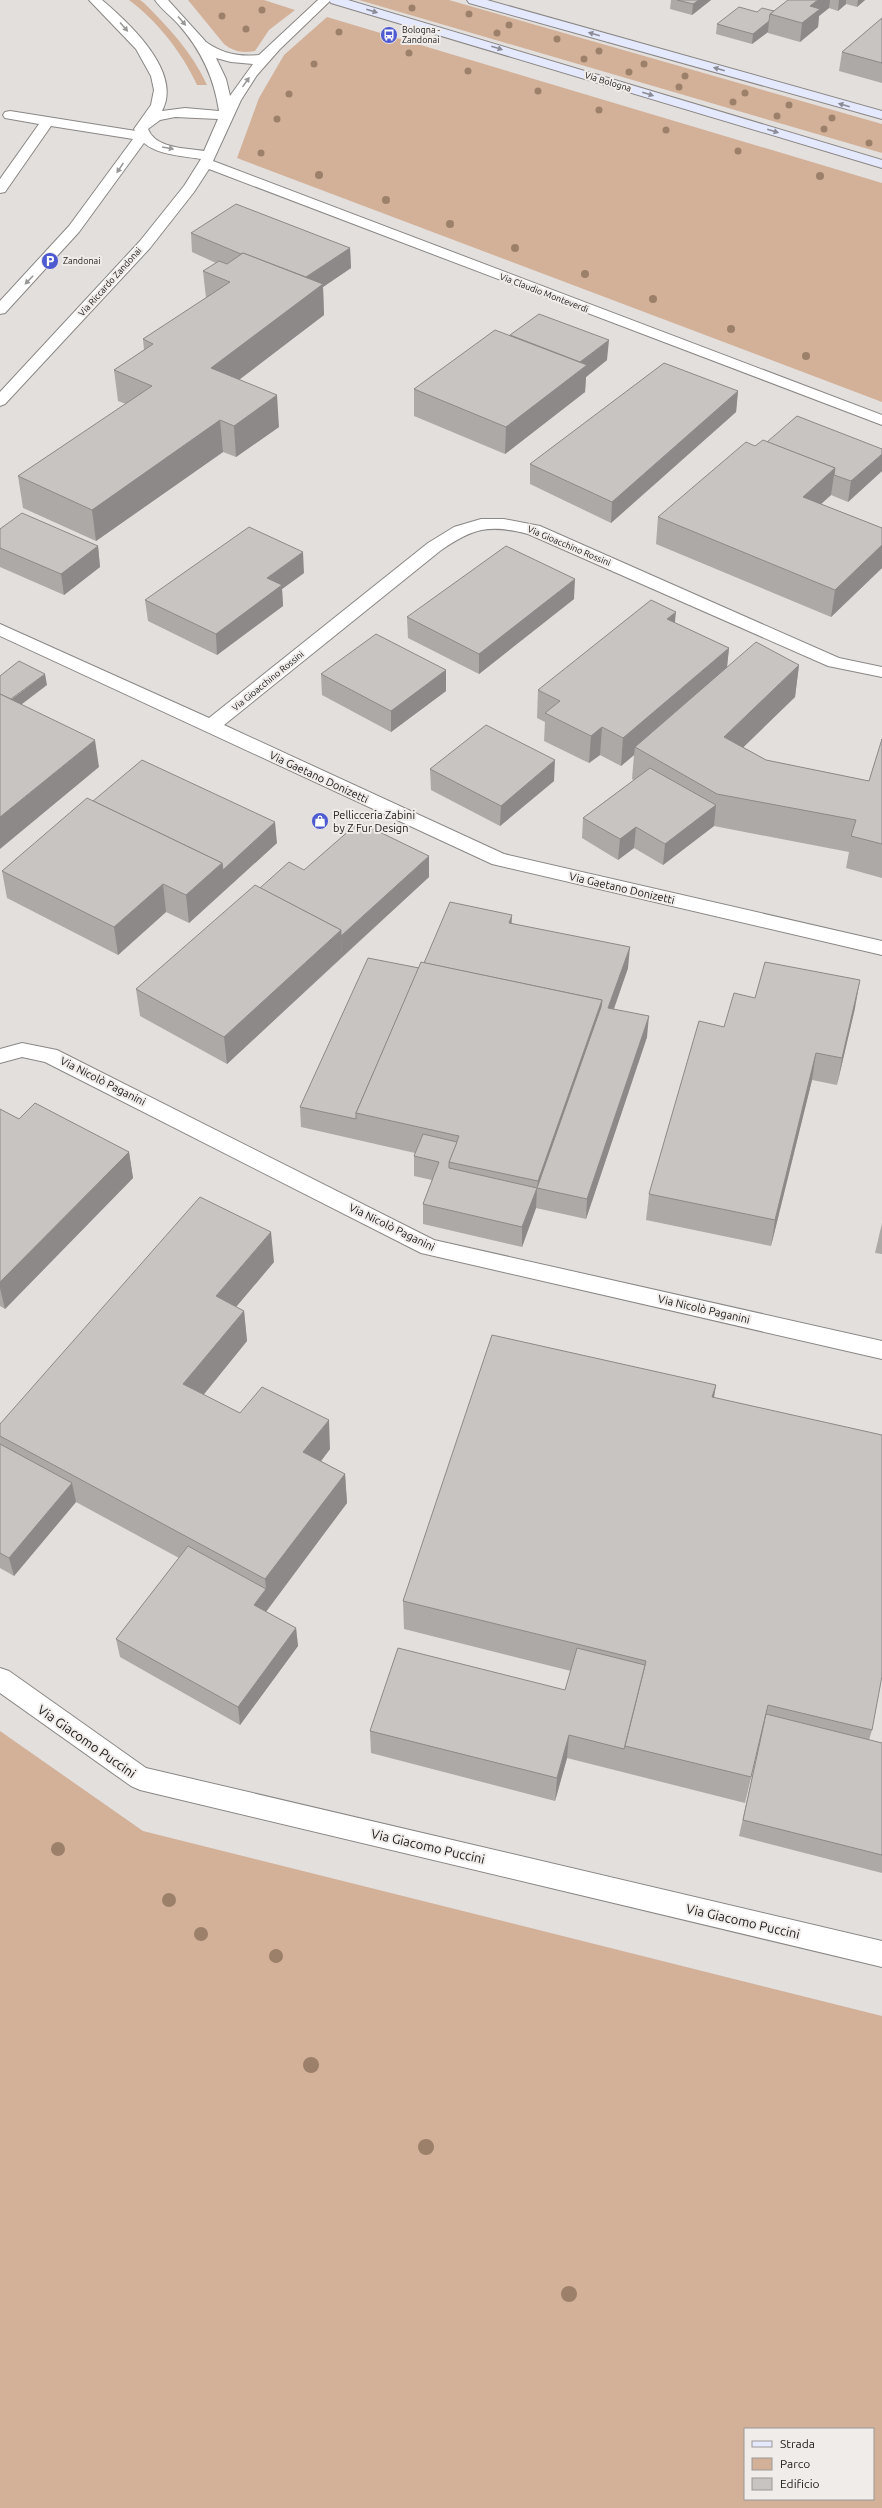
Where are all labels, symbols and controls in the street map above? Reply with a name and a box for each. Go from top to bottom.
one-way arrow [367,8,379,14]
one-way arrow [178,16,187,26]
one-way arrow [119,22,128,32]
bus stop icon: Bologna - Zandonai [379,25,399,45]
place label: Bologna - Zandonai [402,25,441,45]
one-way arrow [588,31,600,37]
one-way arrow [491,45,503,51]
one-way arrow [713,66,726,72]
street label: Via Bologna [583,70,633,94]
one-way arrow [242,77,250,88]
one-way arrow [643,91,655,97]
one-way arrow [838,102,850,108]
one-way arrow [767,128,779,134]
one-way arrow [162,146,175,152]
one-way arrow [116,163,124,173]
street label: Via Riccardo Zandonai [77,246,143,318]
parking icon: Zandonai [40,251,60,271]
place label: Zandonai [63,256,100,266]
street label: Via Claudio Monteverdi [498,271,590,315]
one-way arrow [24,275,34,285]
street label: Via Gioacchino Rossini [526,524,612,568]
street label: Via Gioacchino Rossini [230,649,306,713]
street label: Via Gaetano Donizetti [268,749,370,805]
place label: Pellicceria Zabini by Z Fur Design [333,809,415,834]
shop icon: Pellicceria Zabini by Z Fur Design [310,811,330,831]
street label: Via Gaetano Donizetti [568,870,676,906]
street label: Via Nicolò Paganini [58,1054,148,1108]
street label: Via Nicolò Paganini [347,1201,437,1253]
street label: Via Nicolò Paganini [657,1293,751,1325]
street label: Via Giacomo Puccini [35,1702,139,1780]
street label: Via Giacomo Puccini [370,1826,486,1866]
street label: Via Giacomo Puccini [685,1901,801,1941]
legend [744,2428,874,2500]
text: Strada [780,2437,815,2450]
text: Parco [780,2457,810,2470]
text: Edificio [780,2477,820,2490]

